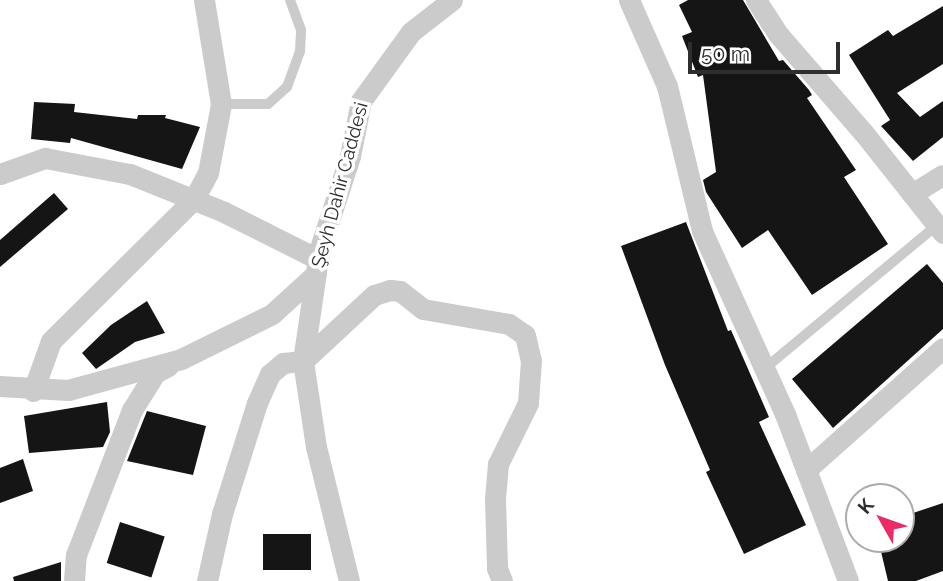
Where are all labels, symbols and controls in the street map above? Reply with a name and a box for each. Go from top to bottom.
scale bar [691,28,843,72]
text: 50 m [701,41,750,66]
street label: Şeyh Dahir Caddesi [307,100,373,270]
north arrow [845,483,915,553]
text: K [853,494,878,518]

